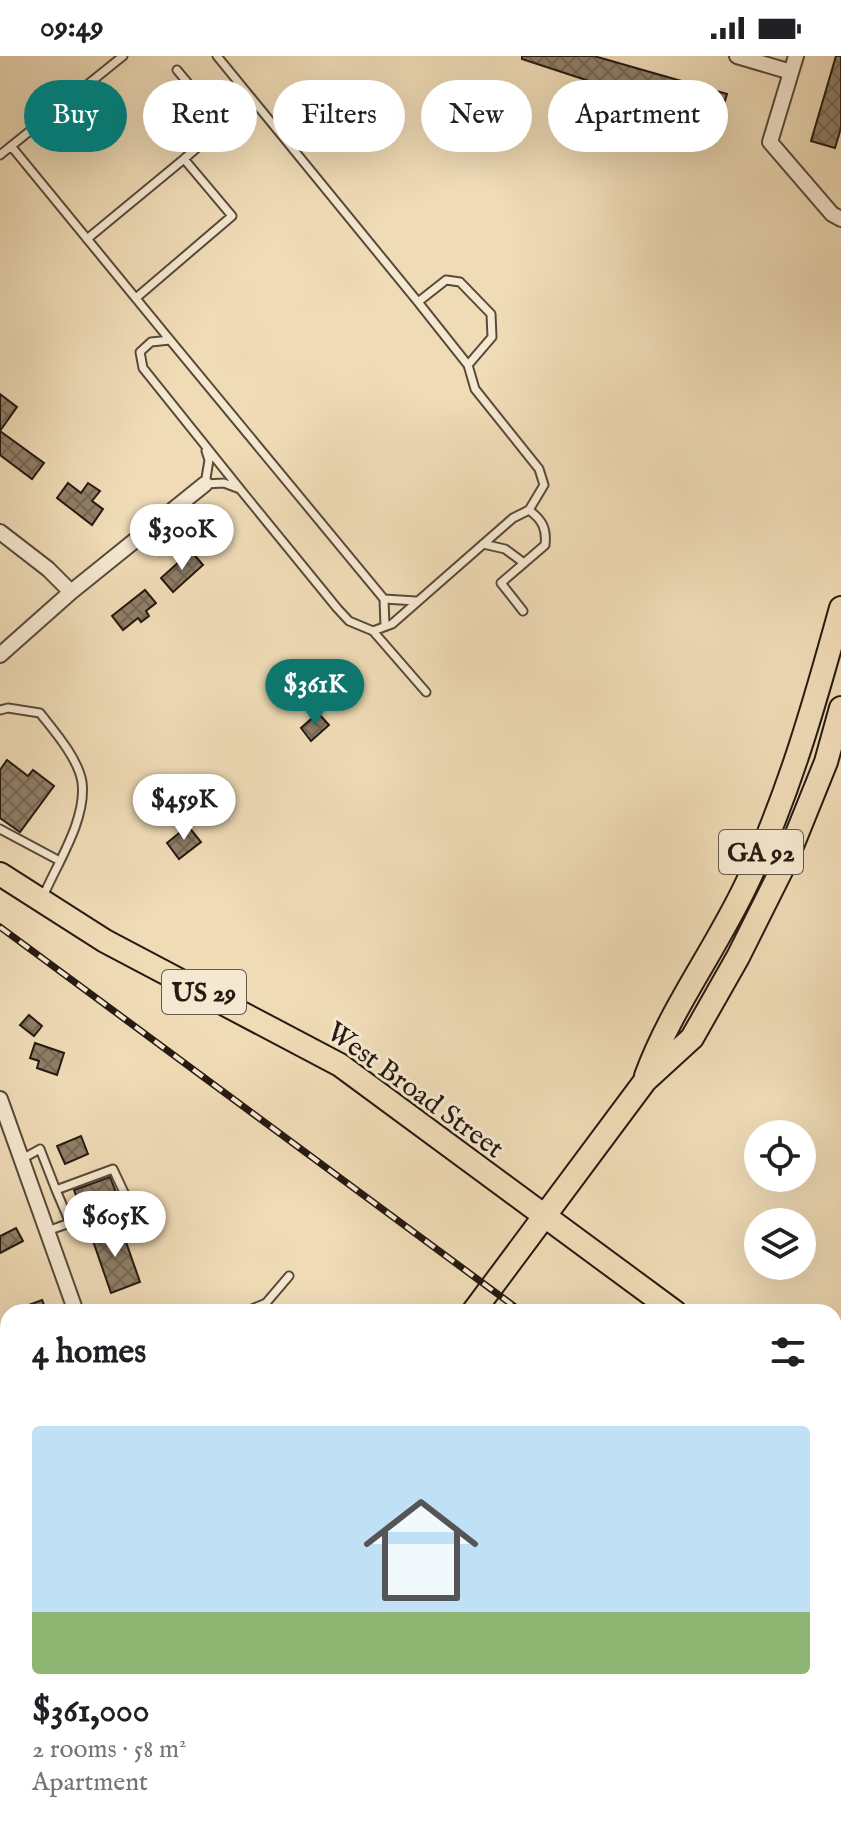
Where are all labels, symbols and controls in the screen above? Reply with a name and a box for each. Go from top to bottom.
text: 09:49 [40,9,104,47]
chip: Buy [24,80,127,152]
chip: Rent [143,80,257,152]
chip: Filters [273,80,405,152]
chip: New [421,80,532,152]
chip: Apartment [548,80,728,152]
pin: $300K [126,504,238,572]
text: $300K [148,513,216,546]
pin: $361K [259,659,371,727]
text: $361K [283,668,347,701]
pin: $459K [128,774,240,842]
text: $459K [151,783,217,816]
road number: GA 92 [719,830,803,874]
road number: US 29 [162,970,246,1014]
street label: West Broad Street [319,1015,510,1167]
map controls [744,1120,816,1280]
button: locate [744,1120,816,1192]
pin: $605K [59,1191,171,1259]
text: $605K [82,1200,148,1233]
button: layers [744,1208,816,1280]
icon: filters [766,1330,810,1374]
text: 4 homes [32,1331,146,1374]
icon: home [349,1478,493,1622]
text: $361,000 [32,1690,150,1733]
text: 2 rooms · 58 m² [32,1733,186,1766]
text: Apartment [32,1766,148,1799]

